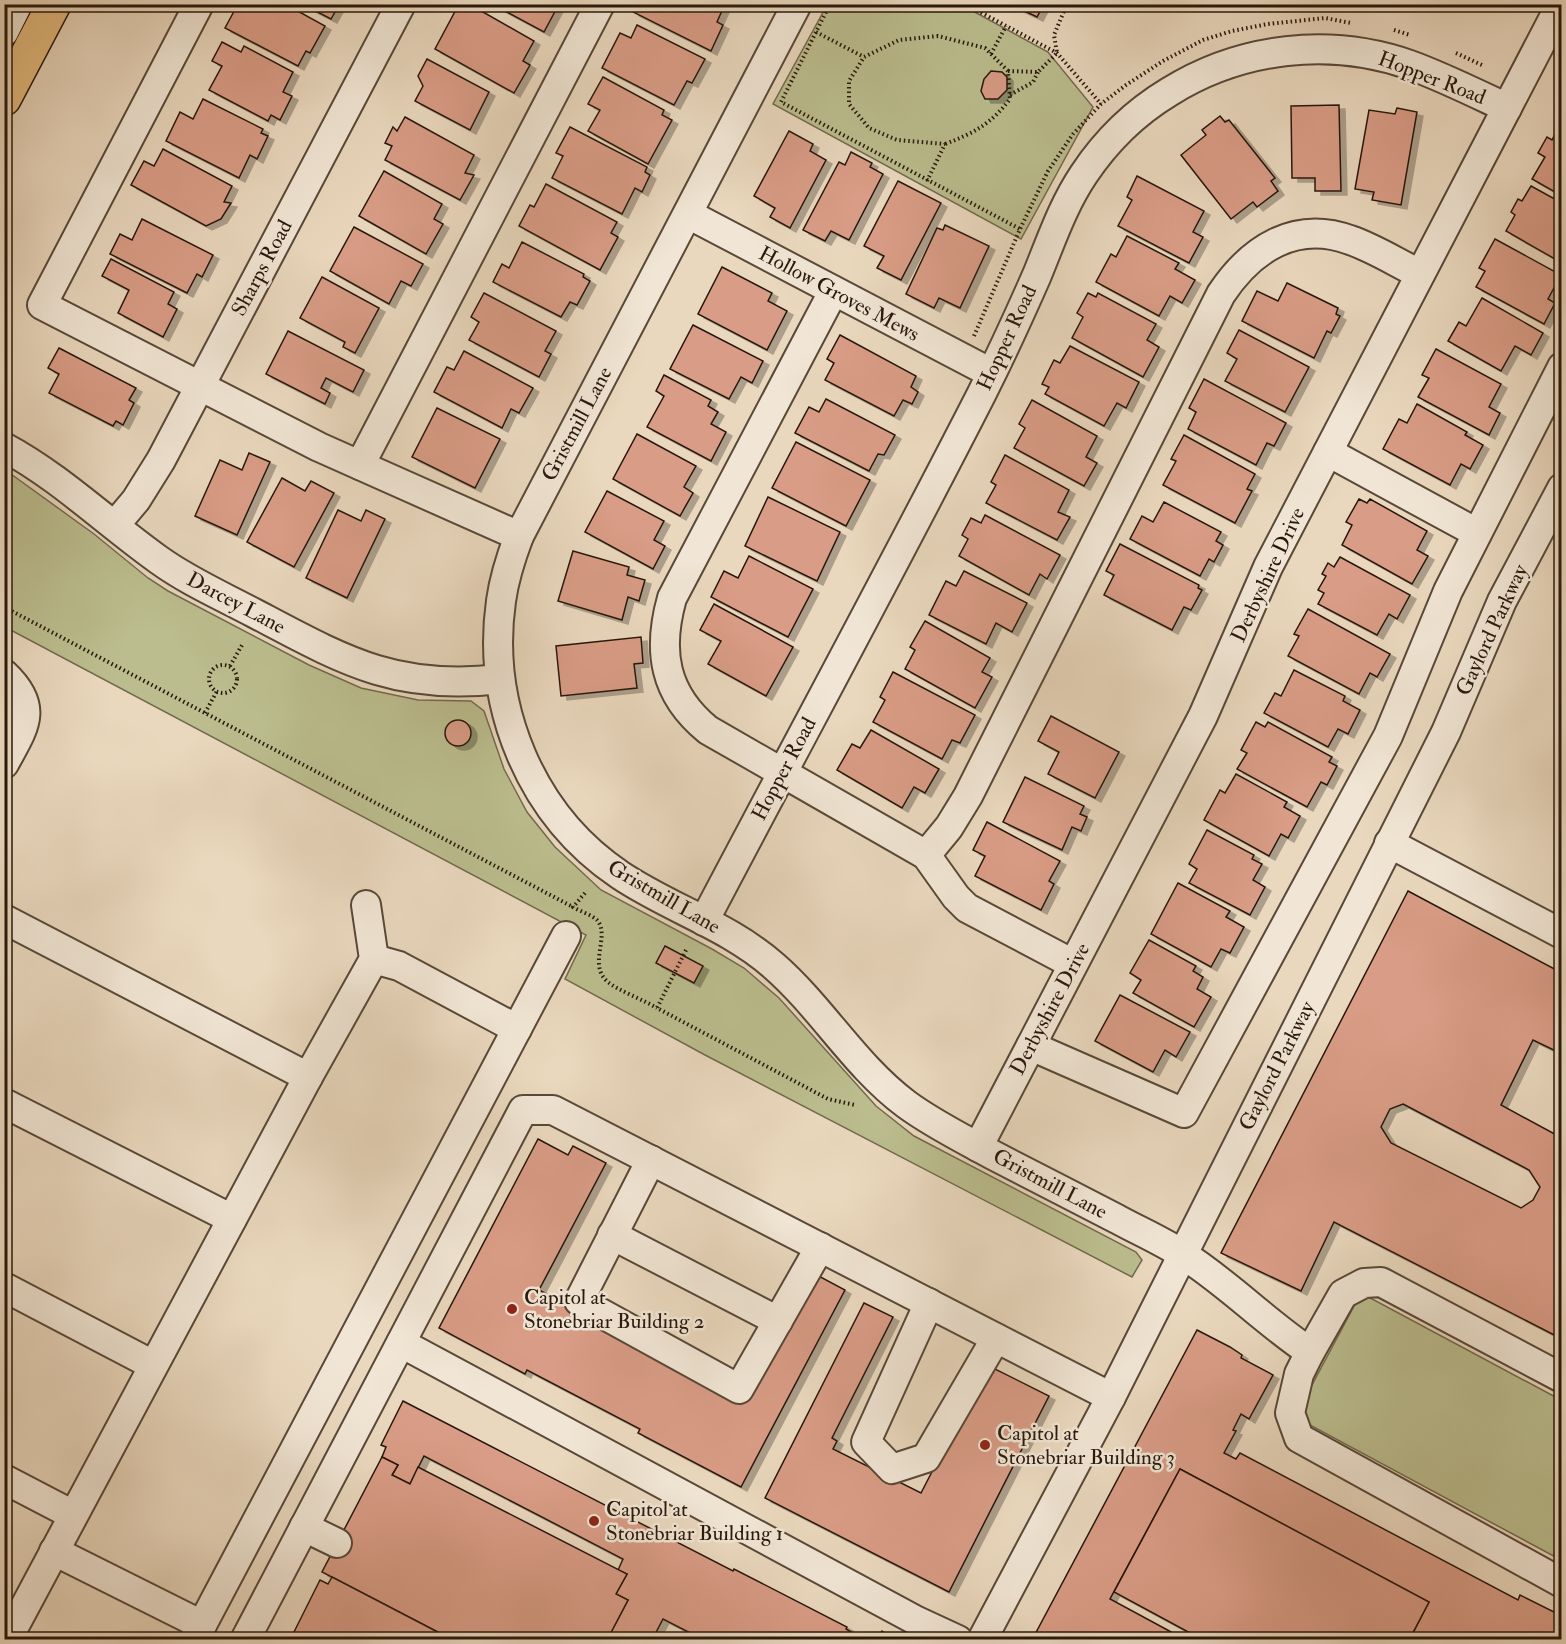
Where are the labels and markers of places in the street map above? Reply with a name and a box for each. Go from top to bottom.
place label: Capitol at Stonebriar Building 2 [524,1284,704,1335]
marker: Capitol at Stonebriar Building 2 [505,1302,519,1316]
place label: Capitol at Stonebriar Building 3 [997,1420,1175,1471]
marker: Capitol at Stonebriar Building 3 [978,1438,992,1452]
place label: Capitol at Stonebriar Building 1 [606,1496,783,1547]
marker: Capitol at Stonebriar Building 1 [587,1514,601,1528]

